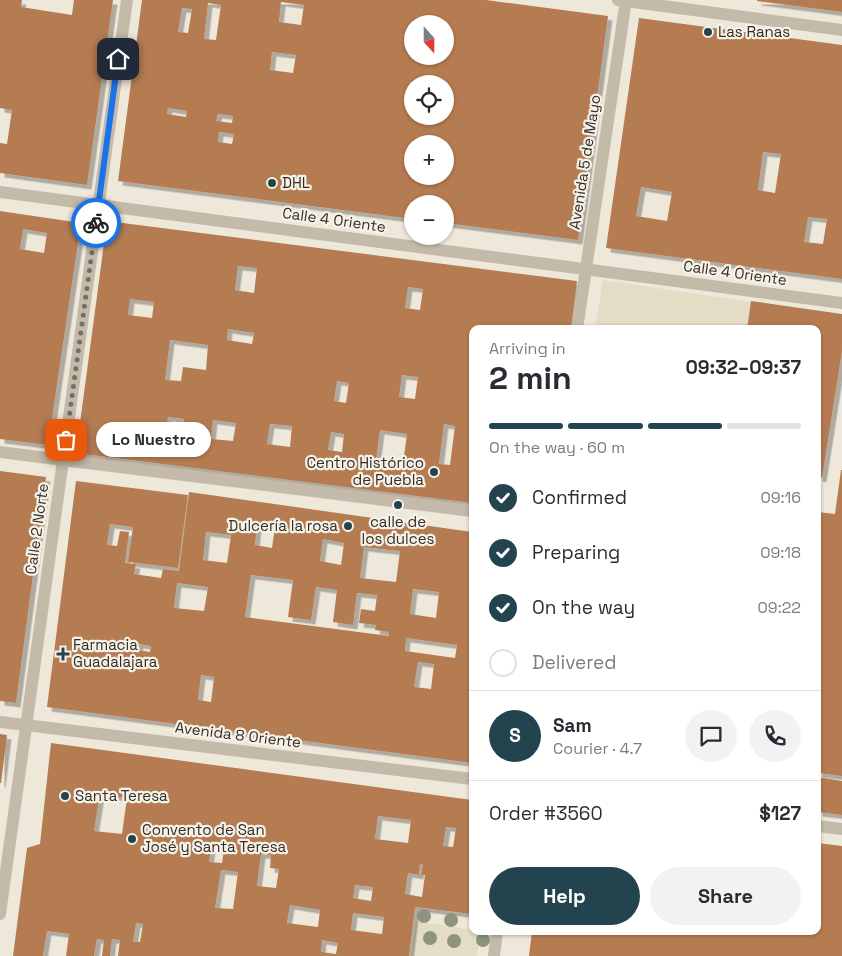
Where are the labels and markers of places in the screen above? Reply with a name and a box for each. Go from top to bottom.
place label: Las Ranas [718,22,790,41]
marker: Las Ranas [702,26,714,38]
pin [97,38,139,80]
place label: DHL [282,173,310,192]
marker: DHL [266,177,278,189]
pin [45,419,87,461]
callout: Lo Nuestro [96,422,211,458]
place label: Centro Histórico de Puebla [306,453,424,489]
marker: Centro Histórico de Puebla [428,466,440,478]
marker: calle de los dulces [392,499,404,511]
place label: calle de los dulces [362,512,435,548]
place label: Dulcería la rosa [228,516,338,535]
marker: Dulcería la rosa [342,520,354,532]
place label: Farmacia Guadalajara [73,635,158,671]
marker: Farmacia Guadalajara [57,648,69,660]
place label: Santa Teresa [75,786,168,805]
marker: Santa Teresa [59,790,71,802]
place label: Convento de San José y Santa Teresa [142,820,287,856]
marker: Convento de San José y Santa Teresa [126,833,138,845]

